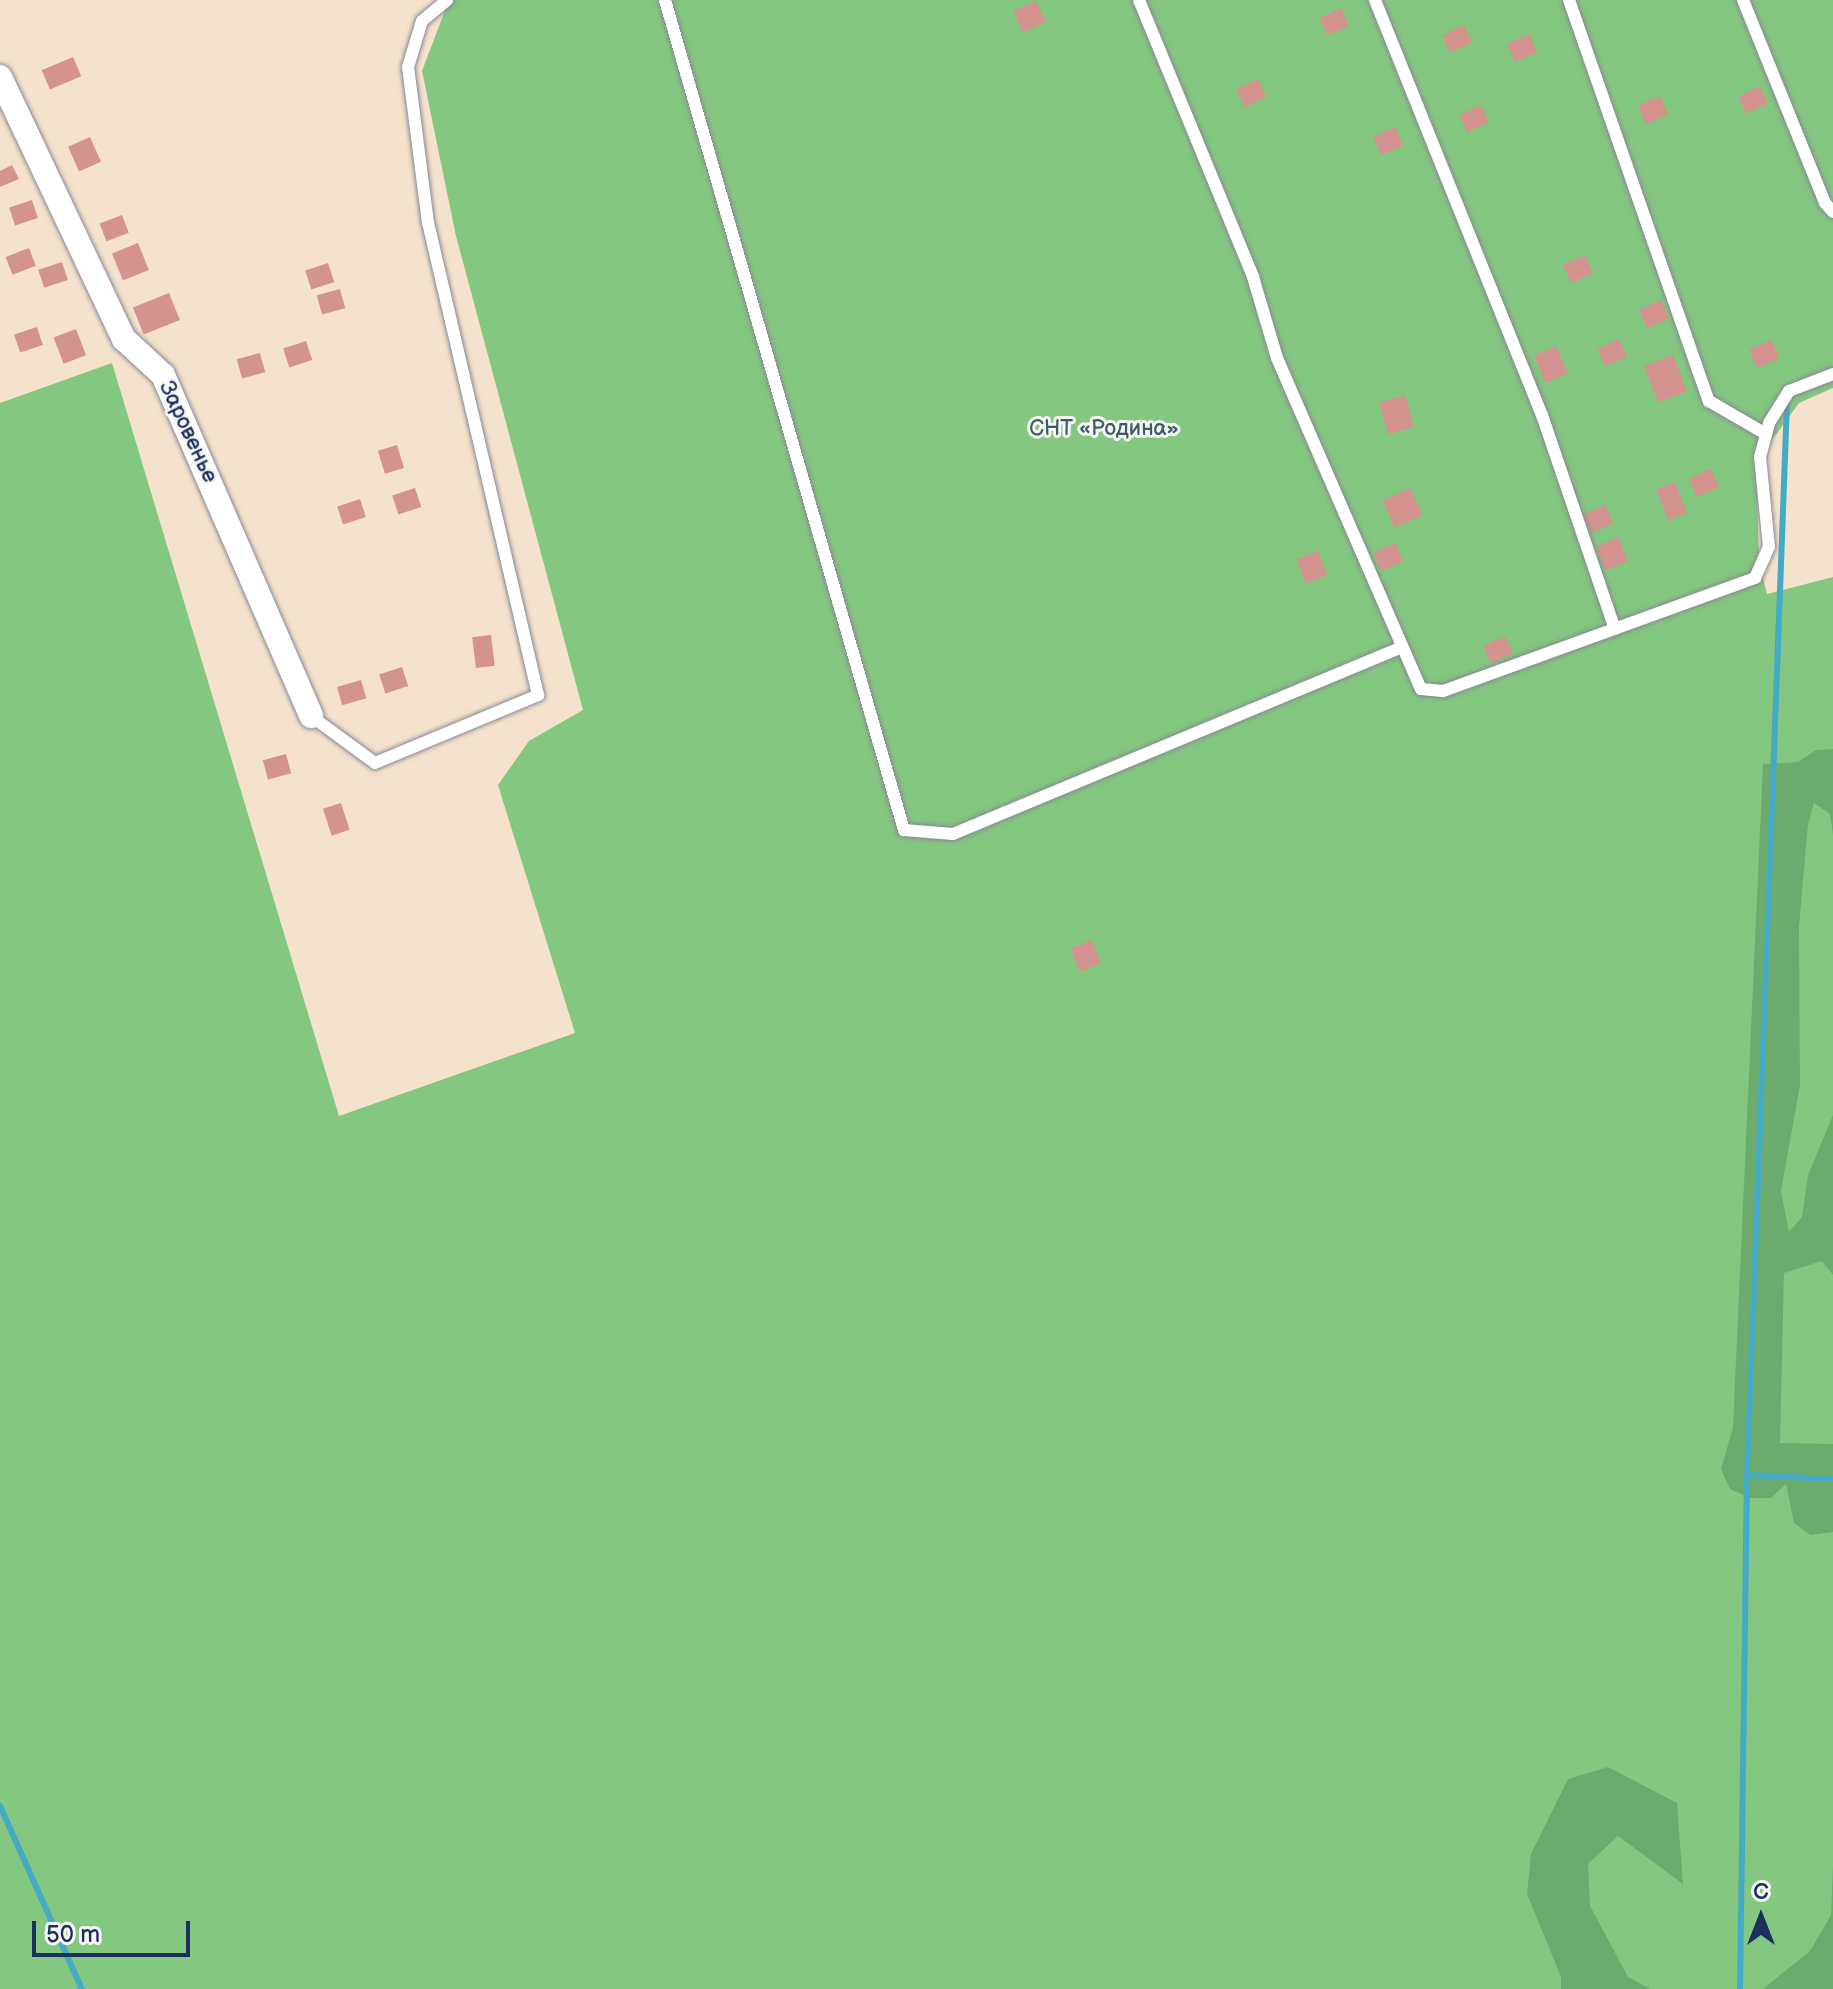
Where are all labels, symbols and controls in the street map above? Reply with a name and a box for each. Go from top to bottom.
street label: Заровенье [153,377,223,487]
park label: СНТ «Родина» [1029,416,1179,442]
north arrow [1721,1877,1801,1957]
text: С [1753,1879,1769,1906]
scale bar [36,1905,194,1955]
text: 50 m [46,1920,100,1949]

